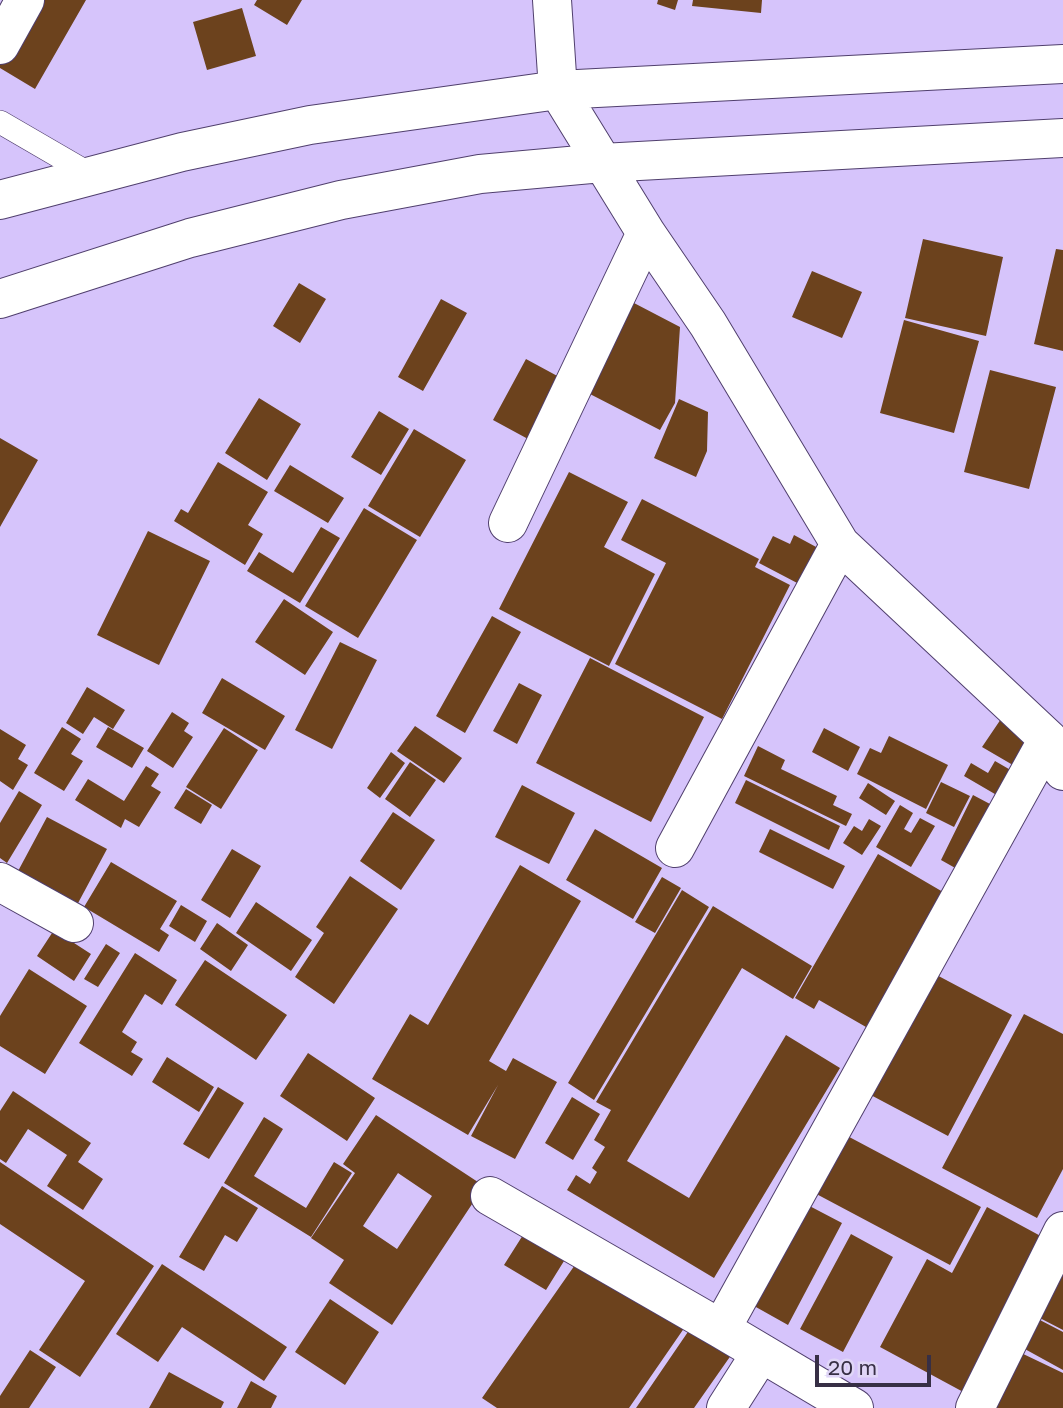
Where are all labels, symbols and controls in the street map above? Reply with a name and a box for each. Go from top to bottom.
scale bar [818,1342,934,1386]
text: 20 m [828,1354,877,1380]

